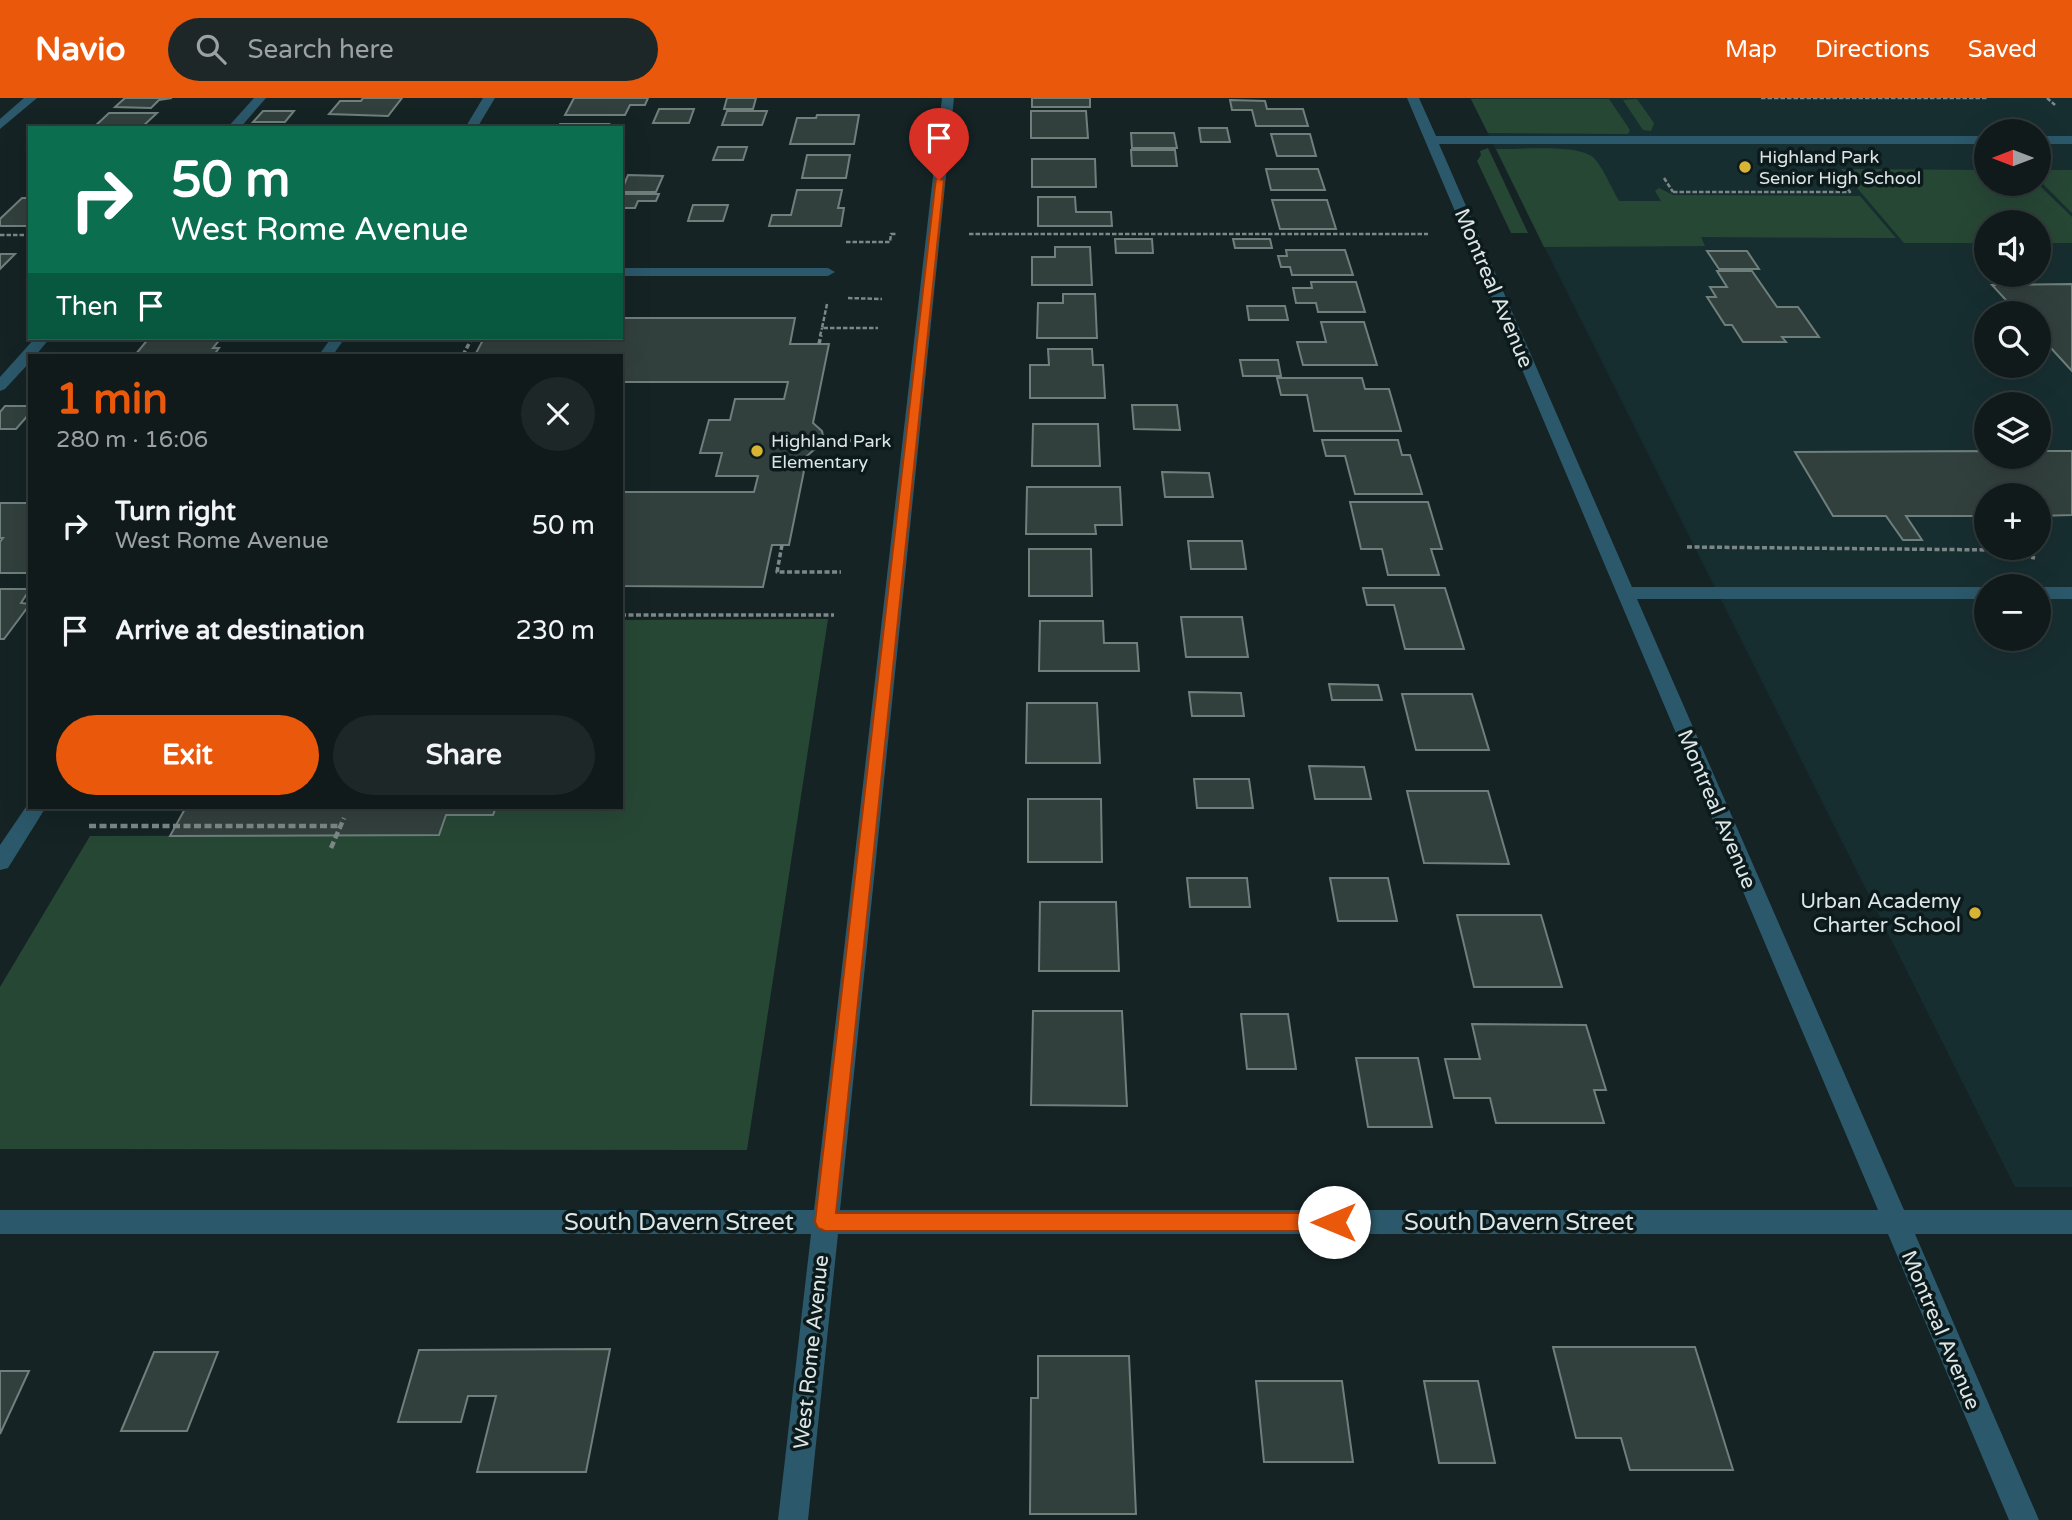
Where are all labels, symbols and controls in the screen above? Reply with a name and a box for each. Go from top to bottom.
search box [168,18,658,81]
text: Navio [35,30,126,69]
icon: search [192,30,230,68]
text: Search here [248,34,394,65]
text: Map [1725,35,1777,64]
text: Directions [1815,35,1930,64]
text: Saved [1968,35,2037,64]
pin [909,108,969,180]
icon: arrive [920,119,958,157]
north arrow [1974,119,2051,196]
map controls [1974,119,2051,651]
place label: Highland Park Senior High School [1759,146,1921,189]
text: 50 m [171,151,290,210]
icon: right [56,154,147,245]
marker: Highland Park Senior High School [1737,159,1753,175]
street label: Montreal Avenue [1449,205,1538,372]
button: sound [1974,210,2051,287]
text: West Rome Avenue [171,211,468,249]
icon: arrive [132,287,170,325]
text: Then [56,291,118,322]
button: search [1974,301,2051,378]
text: 1 min [56,374,168,425]
button: close [521,377,595,451]
button: layers [1974,392,2051,469]
text: 280 m · 16:06 [56,426,208,454]
place label: Highland Park Elementary [771,430,891,473]
marker: Highland Park Elementary [749,443,765,459]
button: + [1974,483,2051,560]
text: Turn right [115,496,236,527]
icon: right [56,507,94,545]
text: 50 m [532,510,595,541]
text: West Rome Avenue [115,527,329,555]
button: − [1974,574,2051,651]
icon: arrive [56,612,94,650]
text: Arrive at destination [115,615,365,646]
text: 230 m [515,615,595,646]
button: Exit [56,715,319,795]
button: Share [333,715,595,795]
street label: Montreal Avenue [1672,726,1761,893]
place label: Urban Academy Charter School [1800,889,1961,938]
marker: Urban Academy Charter School [1967,905,1983,921]
position arrow [1297,1185,1371,1259]
street label: South Davern Street [564,1208,794,1237]
street label: South Davern Street [1404,1208,1634,1237]
street label: Montreal Avenue [1896,1247,1985,1414]
street label: West Rome Avenue [789,1254,834,1450]

